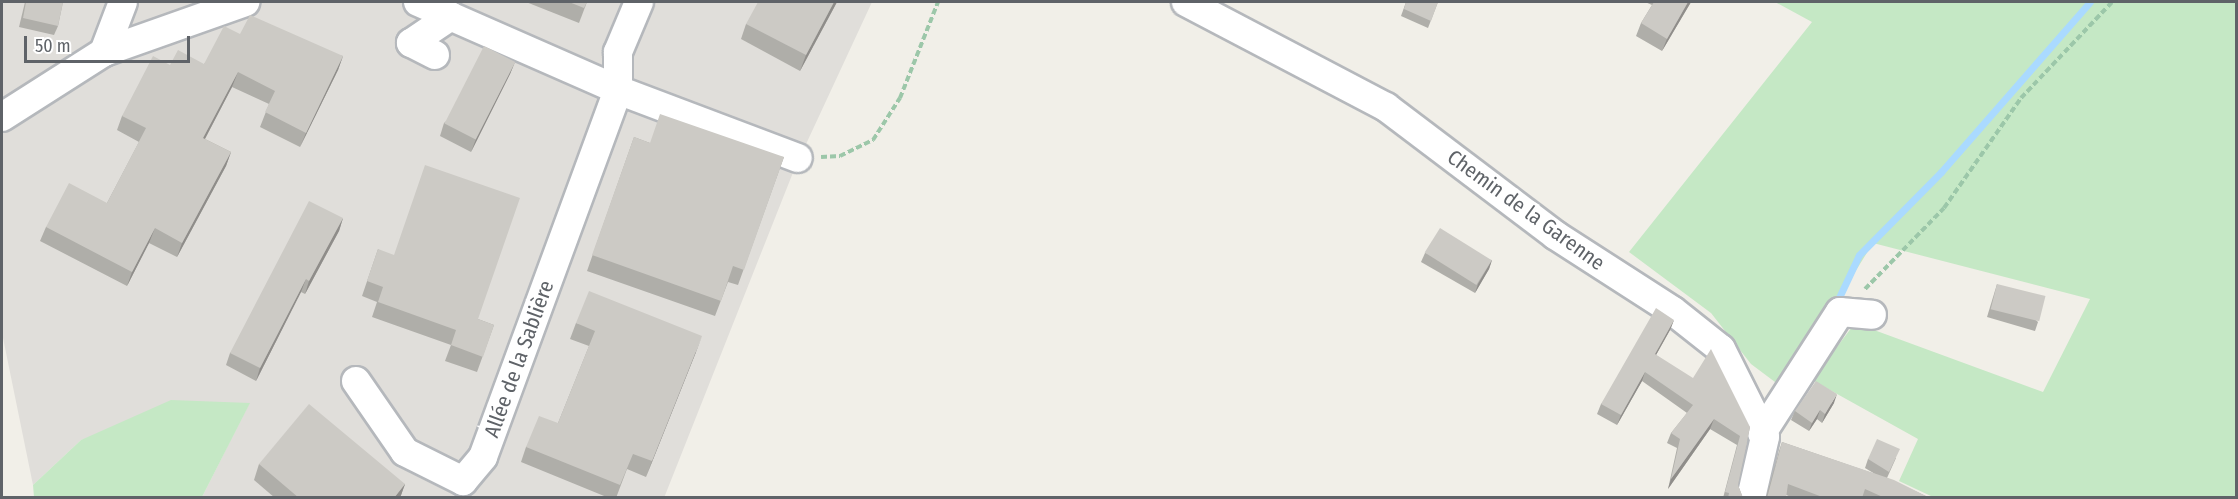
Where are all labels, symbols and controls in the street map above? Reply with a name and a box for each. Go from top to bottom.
scale bar [27,24,194,62]
text: 50 m [35,35,71,57]
street label: Chemin de la Garenne [1442,144,1610,276]
street label: Allée de la Sablière [479,277,559,441]

